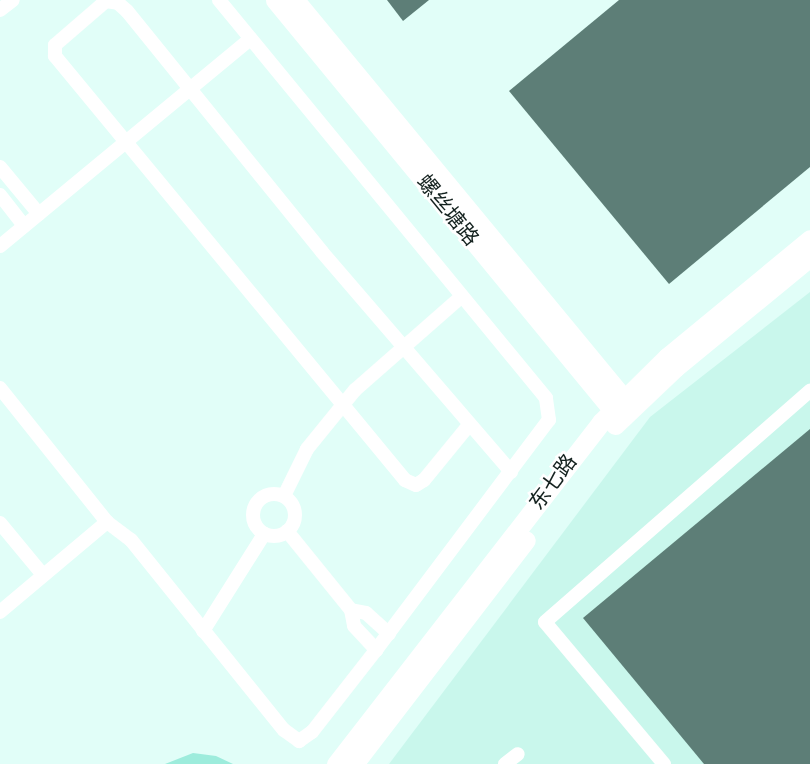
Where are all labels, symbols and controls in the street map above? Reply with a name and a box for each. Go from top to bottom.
street label: 螺丝塘路 [412,169,484,251]
street label: 东七路 [524,449,582,515]

